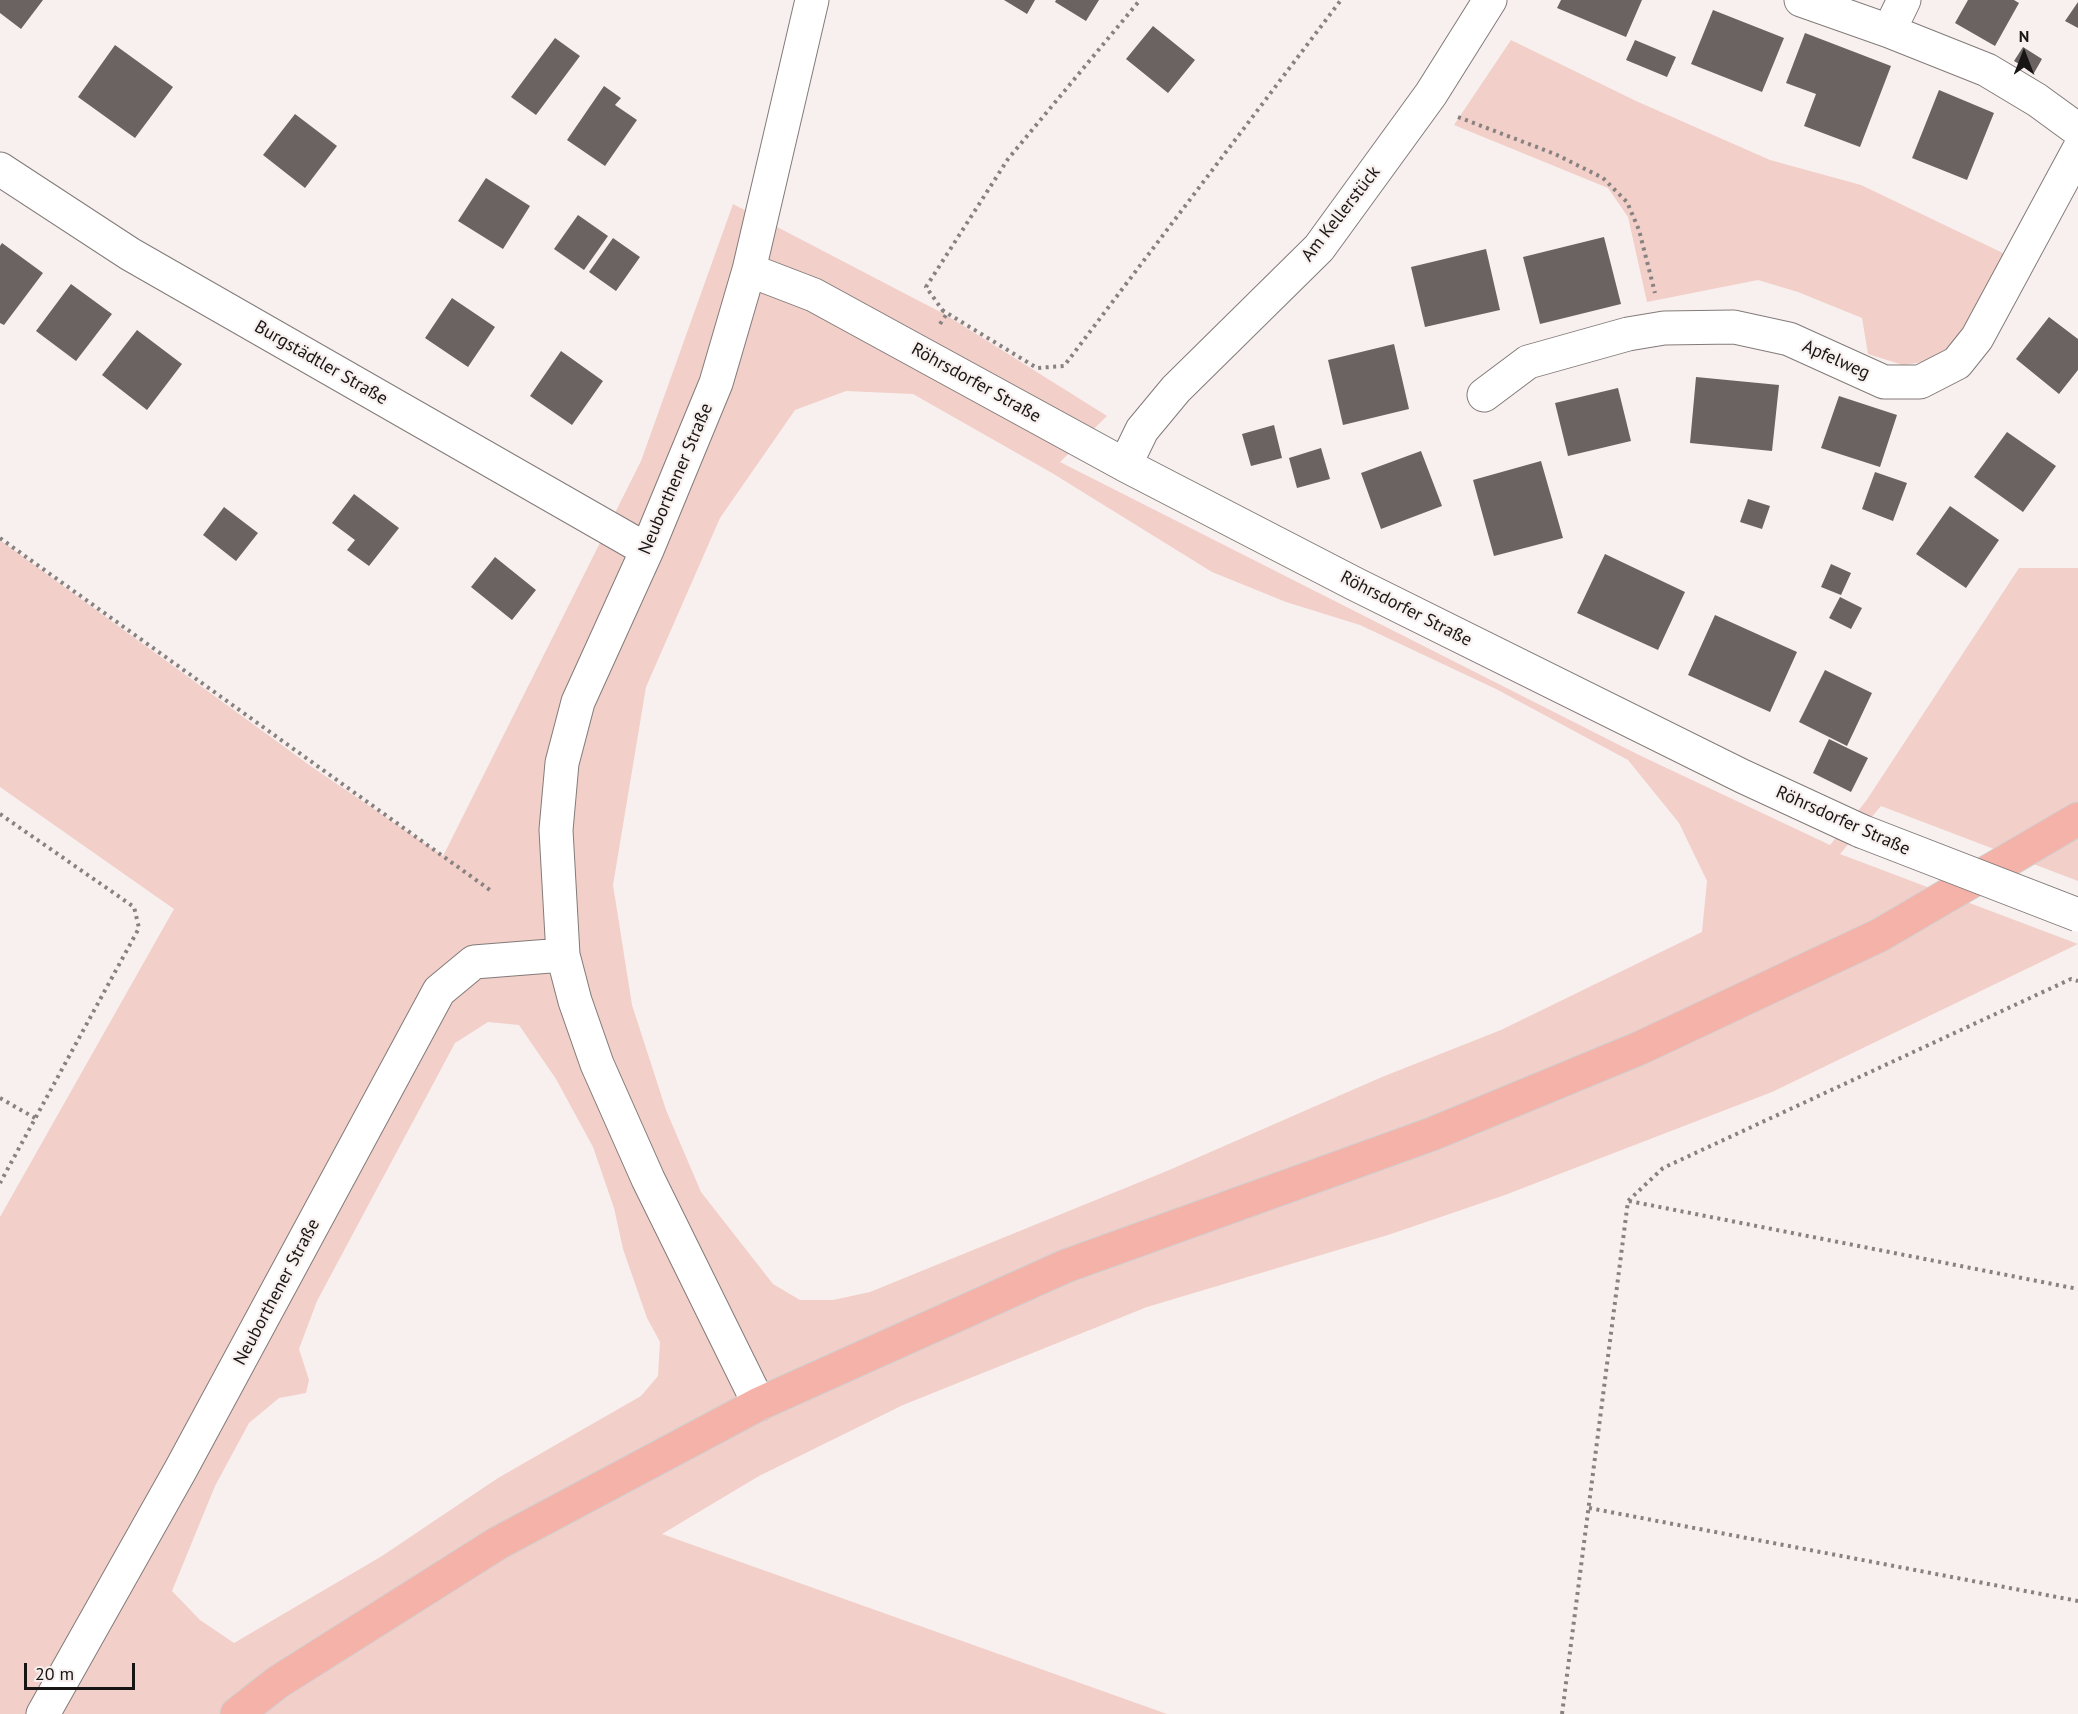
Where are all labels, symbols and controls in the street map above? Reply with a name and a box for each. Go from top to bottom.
north arrow [1994,24,2054,84]
text: N [2019,26,2029,46]
street label: Am Kellerstück [1297,162,1385,266]
street label: Burgstädtler Straße [251,316,391,410]
street label: Apfelweg [1799,336,1873,384]
street label: Röhrsdorfer Straße [908,338,1044,428]
street label: Neuborthener Straße [634,400,718,558]
street label: Röhrsdorfer Straße [1337,567,1475,651]
street label: Röhrsdorfer Straße [1773,782,1913,860]
street label: Neuborthener Straße [229,1215,325,1369]
scale bar [27,1651,138,1689]
text: 20 m [35,1662,74,1685]

